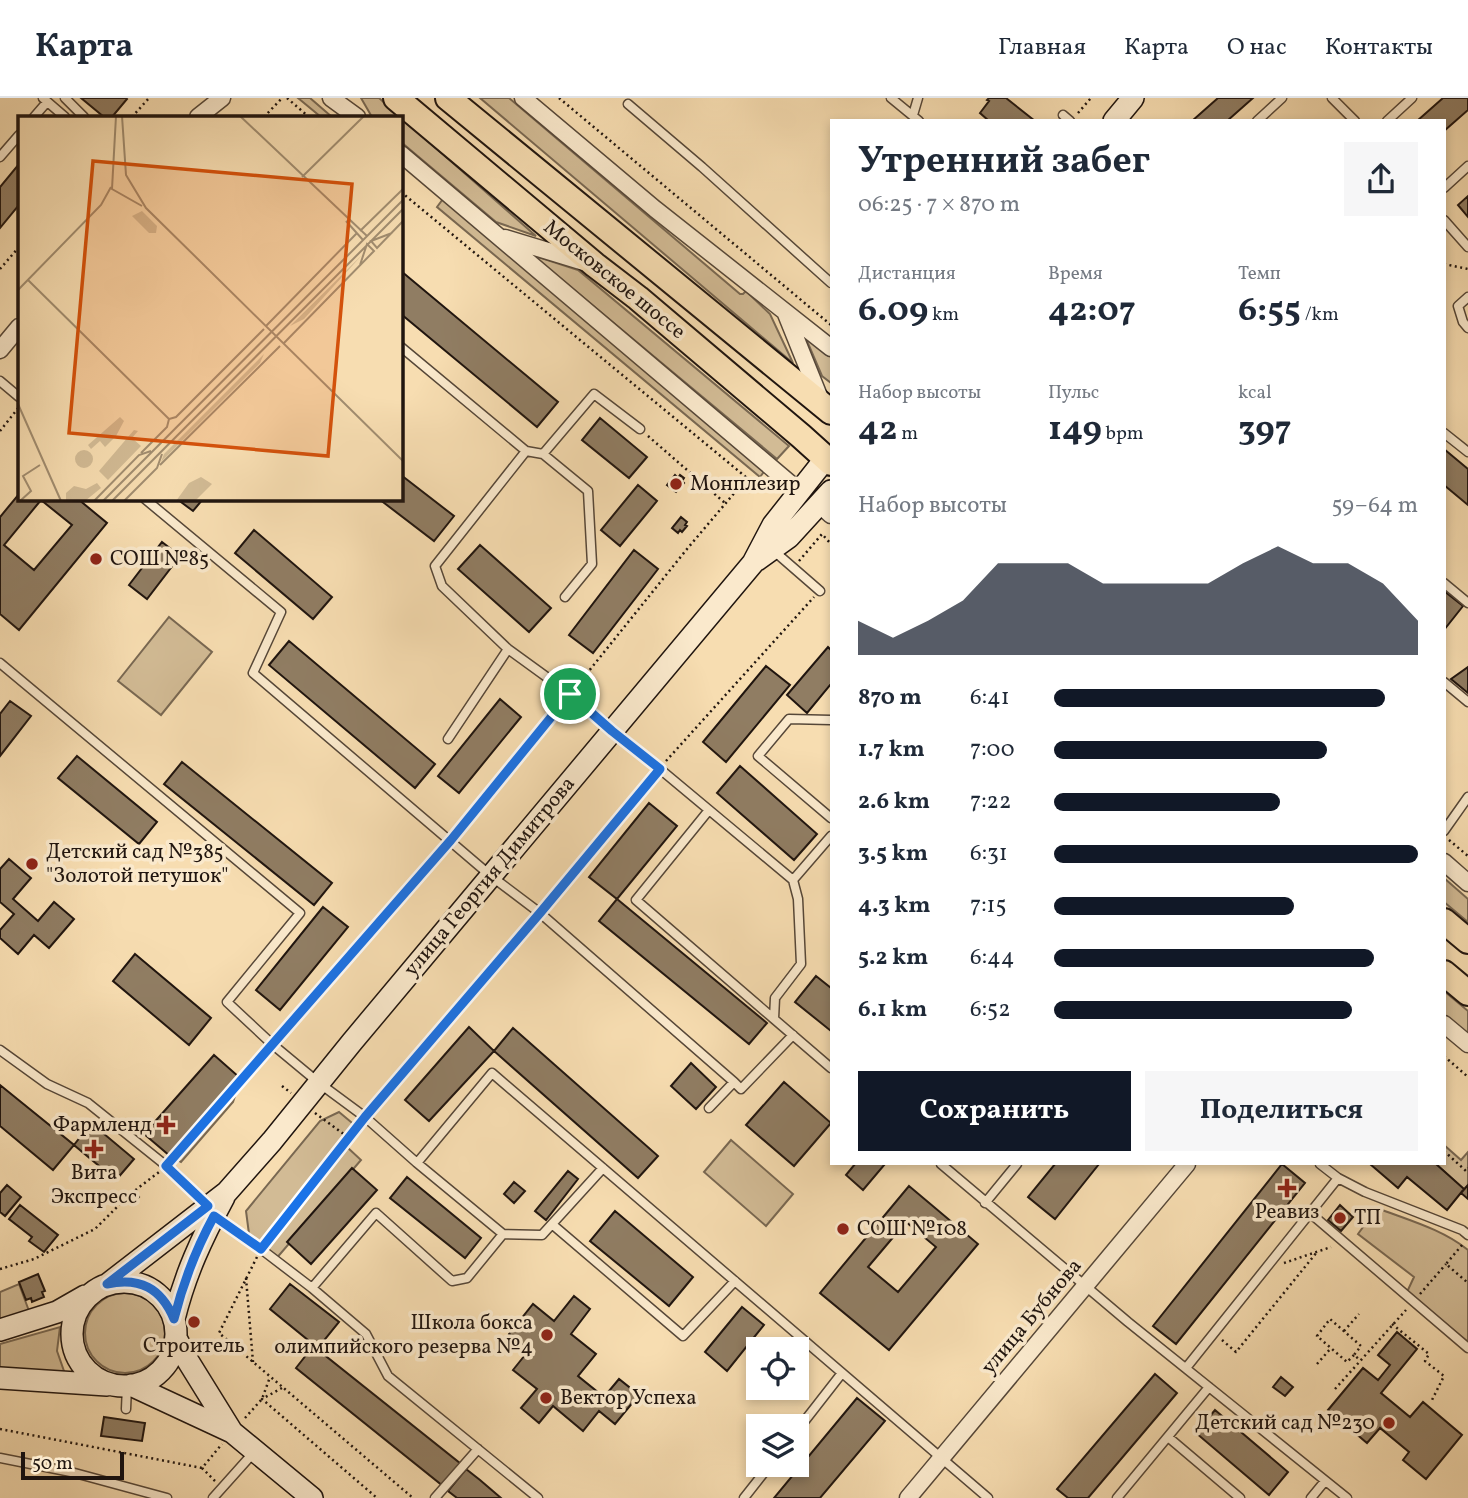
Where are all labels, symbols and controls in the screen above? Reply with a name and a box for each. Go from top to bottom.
text: Карта [35,25,133,71]
text: Главная [998,31,1086,65]
text: Карта [1124,31,1189,65]
text: О нас [1227,31,1287,65]
text: Контакты [1325,31,1433,65]
inset map [18,116,402,500]
text: Утренний забег [858,136,1150,189]
button: share [1344,142,1418,216]
text: 06:25 · 7 × 870 m [858,189,1020,221]
street label: Московское шоссе [537,214,691,346]
text: Дистанция [858,261,956,287]
text: Время [1048,261,1103,287]
text: Темп [1238,261,1281,287]
text: 6.09 [858,287,928,335]
text: 42:07 [1048,287,1136,335]
text: 6:55 [1238,287,1301,335]
text: km [928,302,959,328]
text: /km [1301,302,1339,328]
text: Набор высоты [858,380,981,406]
text: Пульс [1048,380,1099,406]
text: kcal [1238,380,1272,406]
text: 42 [858,406,897,454]
text: 149 [1048,406,1102,454]
text: 397 [1238,406,1291,454]
text: m [897,421,918,447]
text: bpm [1102,421,1144,447]
place label: Монплезир [690,470,801,499]
marker: Монплезир [668,476,684,492]
text: Набор высоты [858,490,1007,522]
text: 59–64 m [1331,490,1418,522]
place label: СОШ №85 [110,545,209,574]
marker: СОШ №85 [88,551,104,567]
pin [540,664,600,724]
icon: arrive [551,675,589,713]
text: 870 m [858,682,922,714]
text: 6:41 [970,682,1010,714]
text: 1.7 km [858,734,925,766]
text: 7:00 [970,734,1015,766]
street label: улица Георгия Димитрова [398,771,582,983]
text: 2.6 km [858,786,930,818]
text: 7:22 [970,786,1011,818]
place label: Детский сад №385 "Золотой петушок" [46,838,229,891]
text: 3.5 km [858,838,928,870]
text: 6:31 [970,838,1008,870]
marker: Детский сад №385 "Золотой петушок" [24,856,40,872]
text: 4.3 km [858,890,931,922]
text: 7:15 [970,890,1007,922]
text: 5.2 km [858,942,928,974]
text: 6:44 [970,942,1015,974]
text: 6.1 km [858,994,927,1026]
text: 6:52 [970,994,1010,1026]
button: Сохранить [858,1071,1131,1151]
button: Поделиться [1145,1071,1418,1151]
place label: Фармленд [53,1111,152,1140]
marker: Фармленд [158,1117,174,1133]
marker: Вита Экспресс [86,1141,102,1157]
place label: Вита Экспресс [51,1159,137,1212]
marker: Реавиз [1279,1180,1295,1196]
place label: Реавиз [1255,1198,1319,1227]
place label: ТП [1354,1204,1381,1233]
marker: ТП [1332,1210,1348,1226]
place label: СОШ №108 [857,1215,967,1244]
marker: СОШ №108 [835,1221,851,1237]
street label: улица Бубнова [975,1253,1089,1381]
place label: Школа бокса олимпийского резерва №4 [274,1309,533,1362]
marker: Строитель [186,1314,202,1330]
marker: Школа бокса олимпийского резерва №4 [539,1327,555,1343]
place label: Строитель [143,1332,245,1361]
map controls [746,1337,809,1477]
button: locate [746,1337,809,1400]
place label: Вектор Успеха [560,1384,697,1413]
marker: Вектор Успеха [538,1390,554,1406]
place label: Детский сад №230 [1195,1409,1375,1438]
button: layers [746,1414,809,1477]
marker: Детский сад №230 [1381,1415,1397,1431]
scale bar [21,1449,124,1481]
text: 50 m [32,1451,73,1477]

